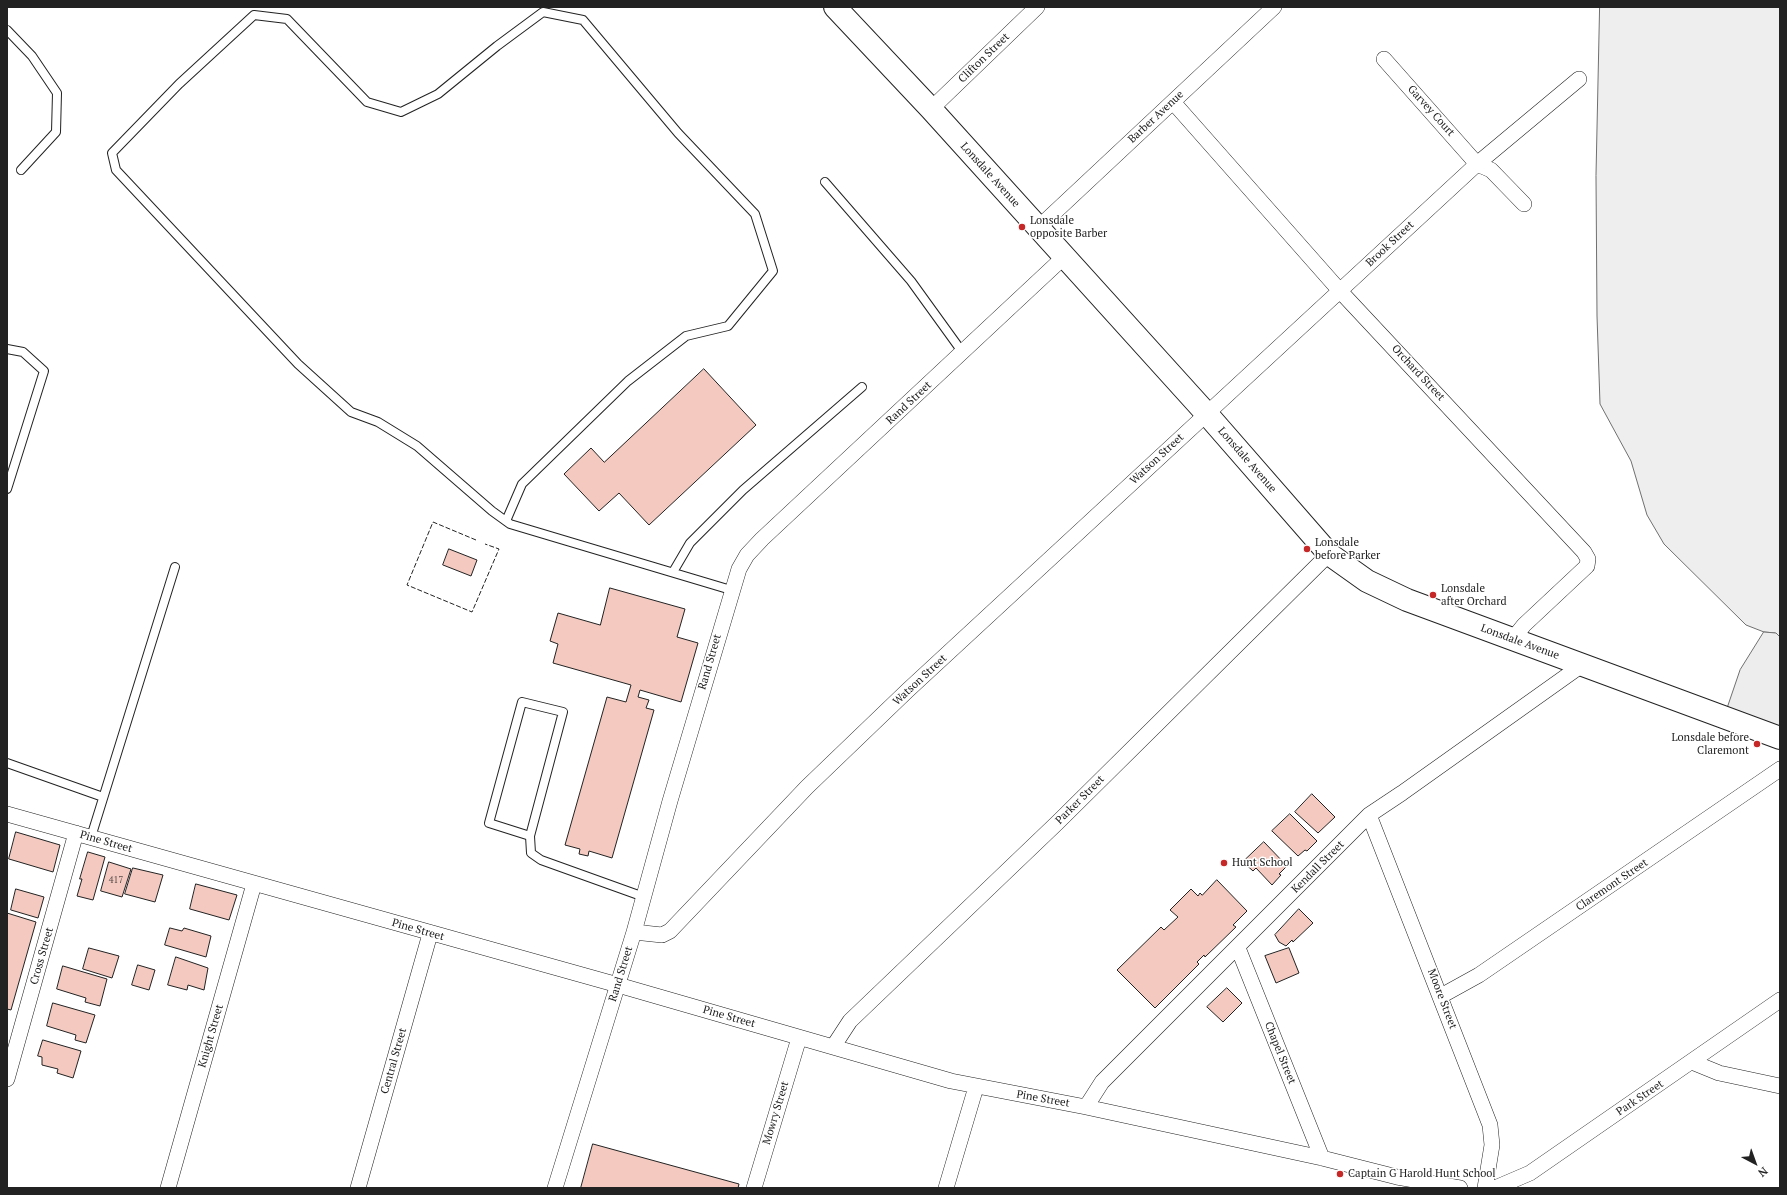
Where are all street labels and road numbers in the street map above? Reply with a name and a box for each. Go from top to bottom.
street label: Clifton Street [956,30,1012,86]
street label: Garvey Court [1405,83,1457,139]
street label: Barber Avenue [1126,88,1186,146]
street label: Lonsdale Avenue [957,140,1023,210]
street label: Brook Street [1363,218,1417,270]
street label: Orchard Street [1389,342,1447,404]
street label: Rand Street [884,379,934,427]
street label: Lonsdale Avenue [1215,424,1279,496]
street label: Watson Street [1127,431,1187,487]
street label: Lonsdale Avenue [1479,622,1561,662]
street label: Rand Street [696,633,724,691]
street label: Watson Street [890,652,950,708]
street label: Parker Street [1053,773,1107,827]
street label: Pine Street [78,828,134,856]
street label: Kendall Street [1289,838,1347,896]
street label: Claremont Street [1574,856,1650,914]
street label: Pine Street [390,916,446,944]
street label: Cross Street [28,926,56,986]
street label: Rand Street [606,945,636,1003]
street label: Moore Street [1424,967,1460,1031]
street label: Knight Street [196,1003,226,1069]
street label: Pine Street [701,1003,757,1031]
street label: Chapel Street [1261,1020,1299,1086]
street label: Central Street [378,1026,410,1096]
street label: Park Street [1614,1077,1666,1119]
street label: Mowry Street [760,1080,792,1146]
street label: Pine Street [1015,1088,1071,1110]

